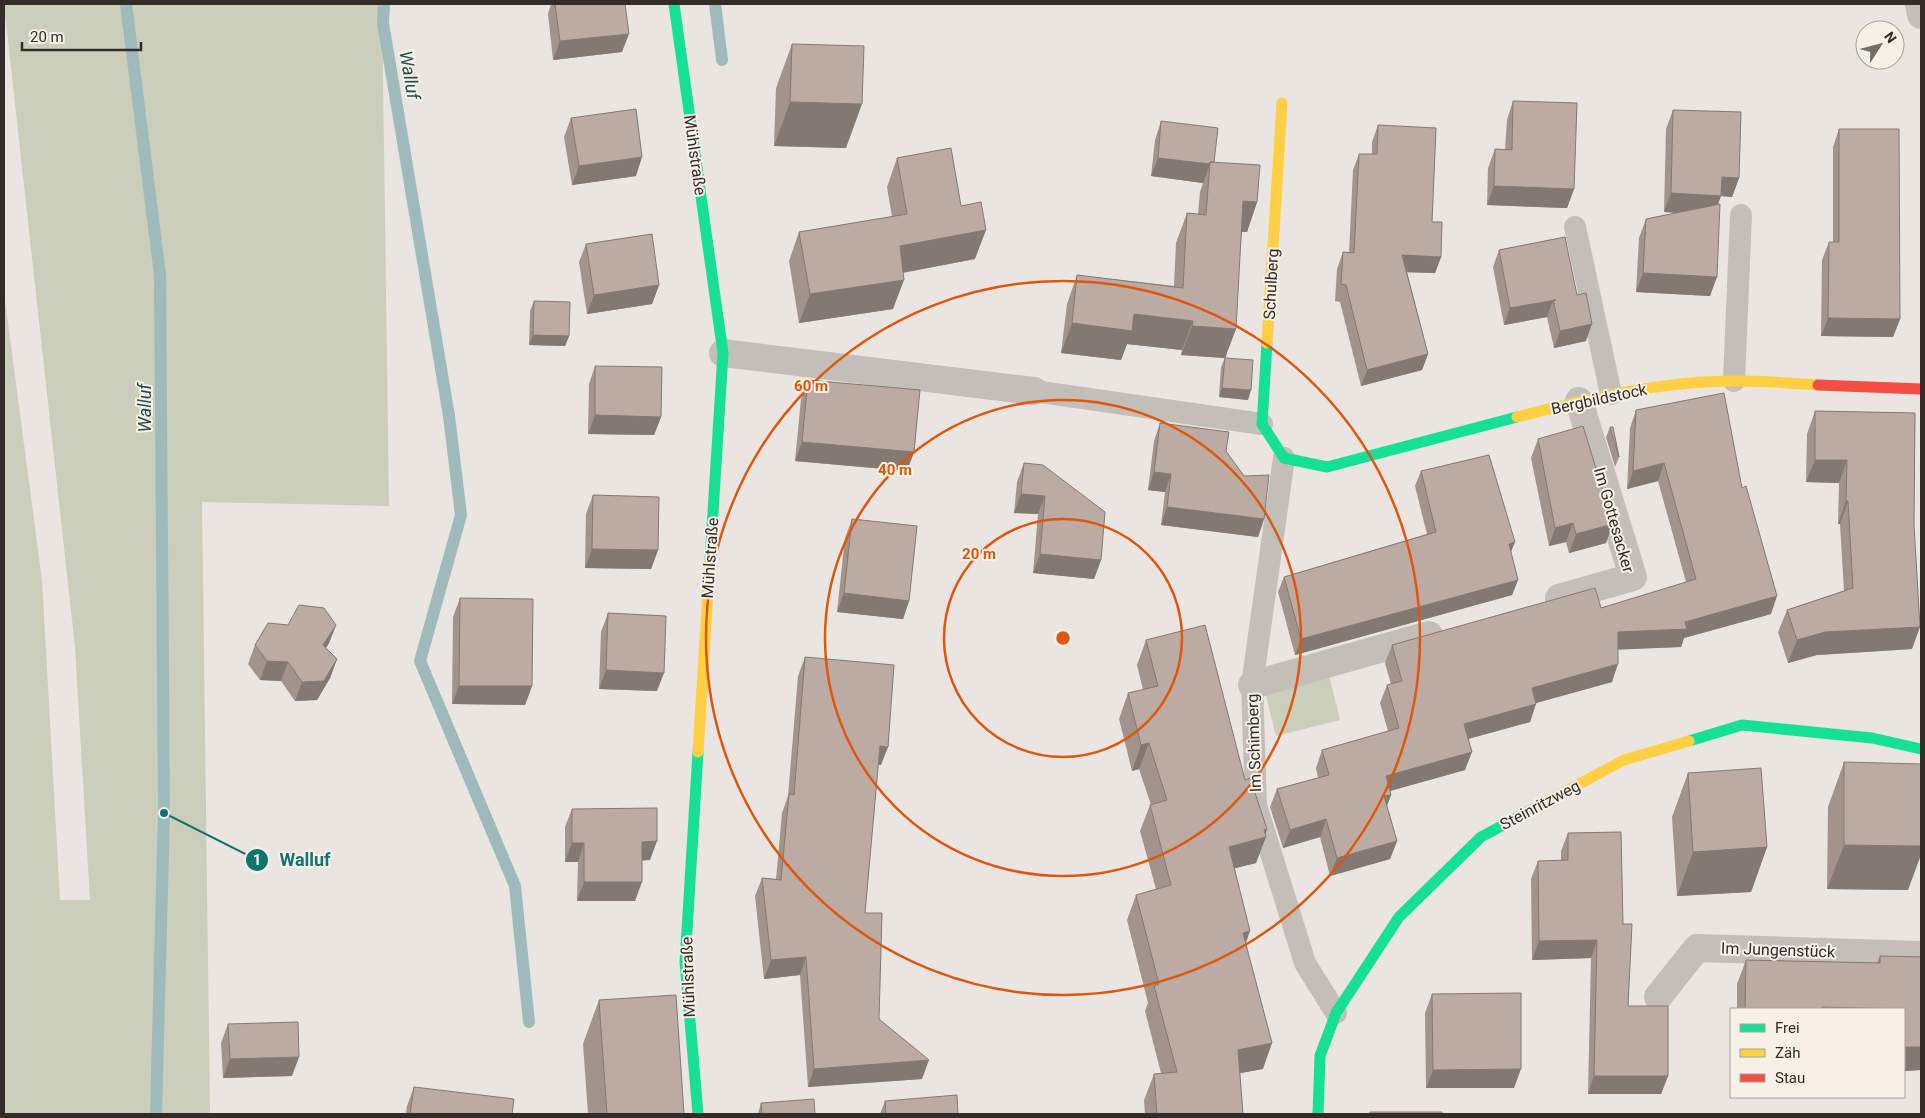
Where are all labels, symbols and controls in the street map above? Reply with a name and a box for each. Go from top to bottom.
scale bar [22,20,141,52]
north arrow [1855,20,1905,70]
text: 20 m [30,28,64,46]
text: N [1881,29,1900,46]
water label: Walluf [395,49,425,103]
street label: Mühlstraße [680,114,710,196]
street label: Schulberg [1260,248,1282,320]
text: 60 m [794,377,828,395]
street label: Bergbildstock [1549,379,1650,418]
water label: Walluf [134,382,155,432]
text: 40 m [878,461,912,479]
street label: Im Gottesacker [1590,465,1638,575]
street label: Mühlstraße [698,517,722,599]
text: 20 m [962,545,996,563]
centre of rings [1054,629,1072,647]
street label: Im Schimberg [1243,693,1265,793]
street label: Steinritzweg [1497,776,1583,834]
callout: Walluf [244,843,340,876]
text: Walluf [279,849,331,870]
text: 1 [253,851,261,869]
street label: Mühlstraße [677,936,699,1018]
street label: Im Jungenstück [1721,939,1836,962]
legend [1730,1008,1905,1098]
text: Frei [1775,1019,1800,1037]
text: Zäh [1775,1044,1800,1062]
text: Stau [1775,1069,1805,1087]

